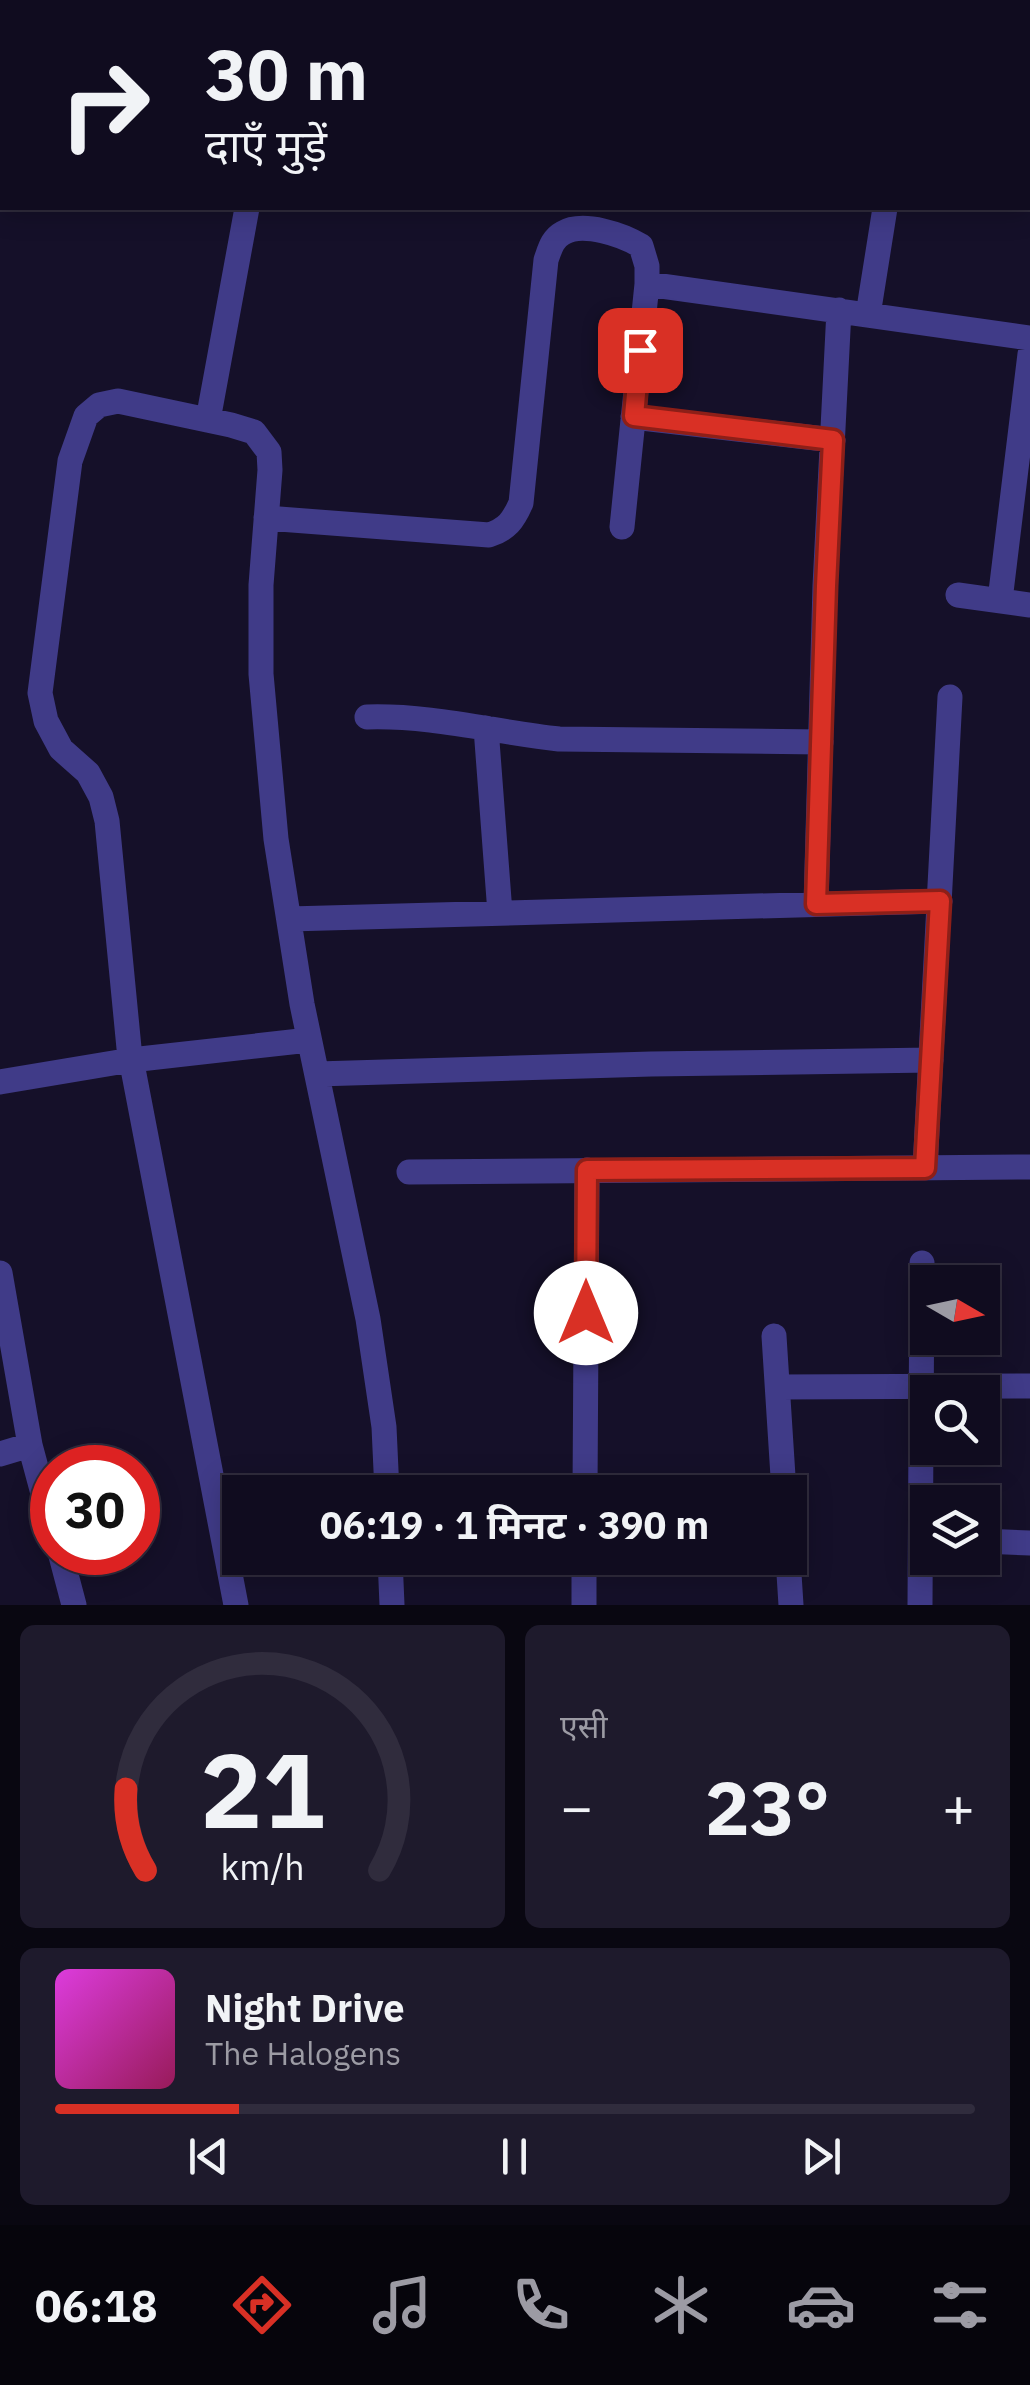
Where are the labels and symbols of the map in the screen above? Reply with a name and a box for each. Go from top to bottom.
pin [598,308,683,393]
position arrow [534,1261,638,1365]
north arrow [910,1265,1000,1355]
speed limit sign: 30 [30,1445,160,1575]

